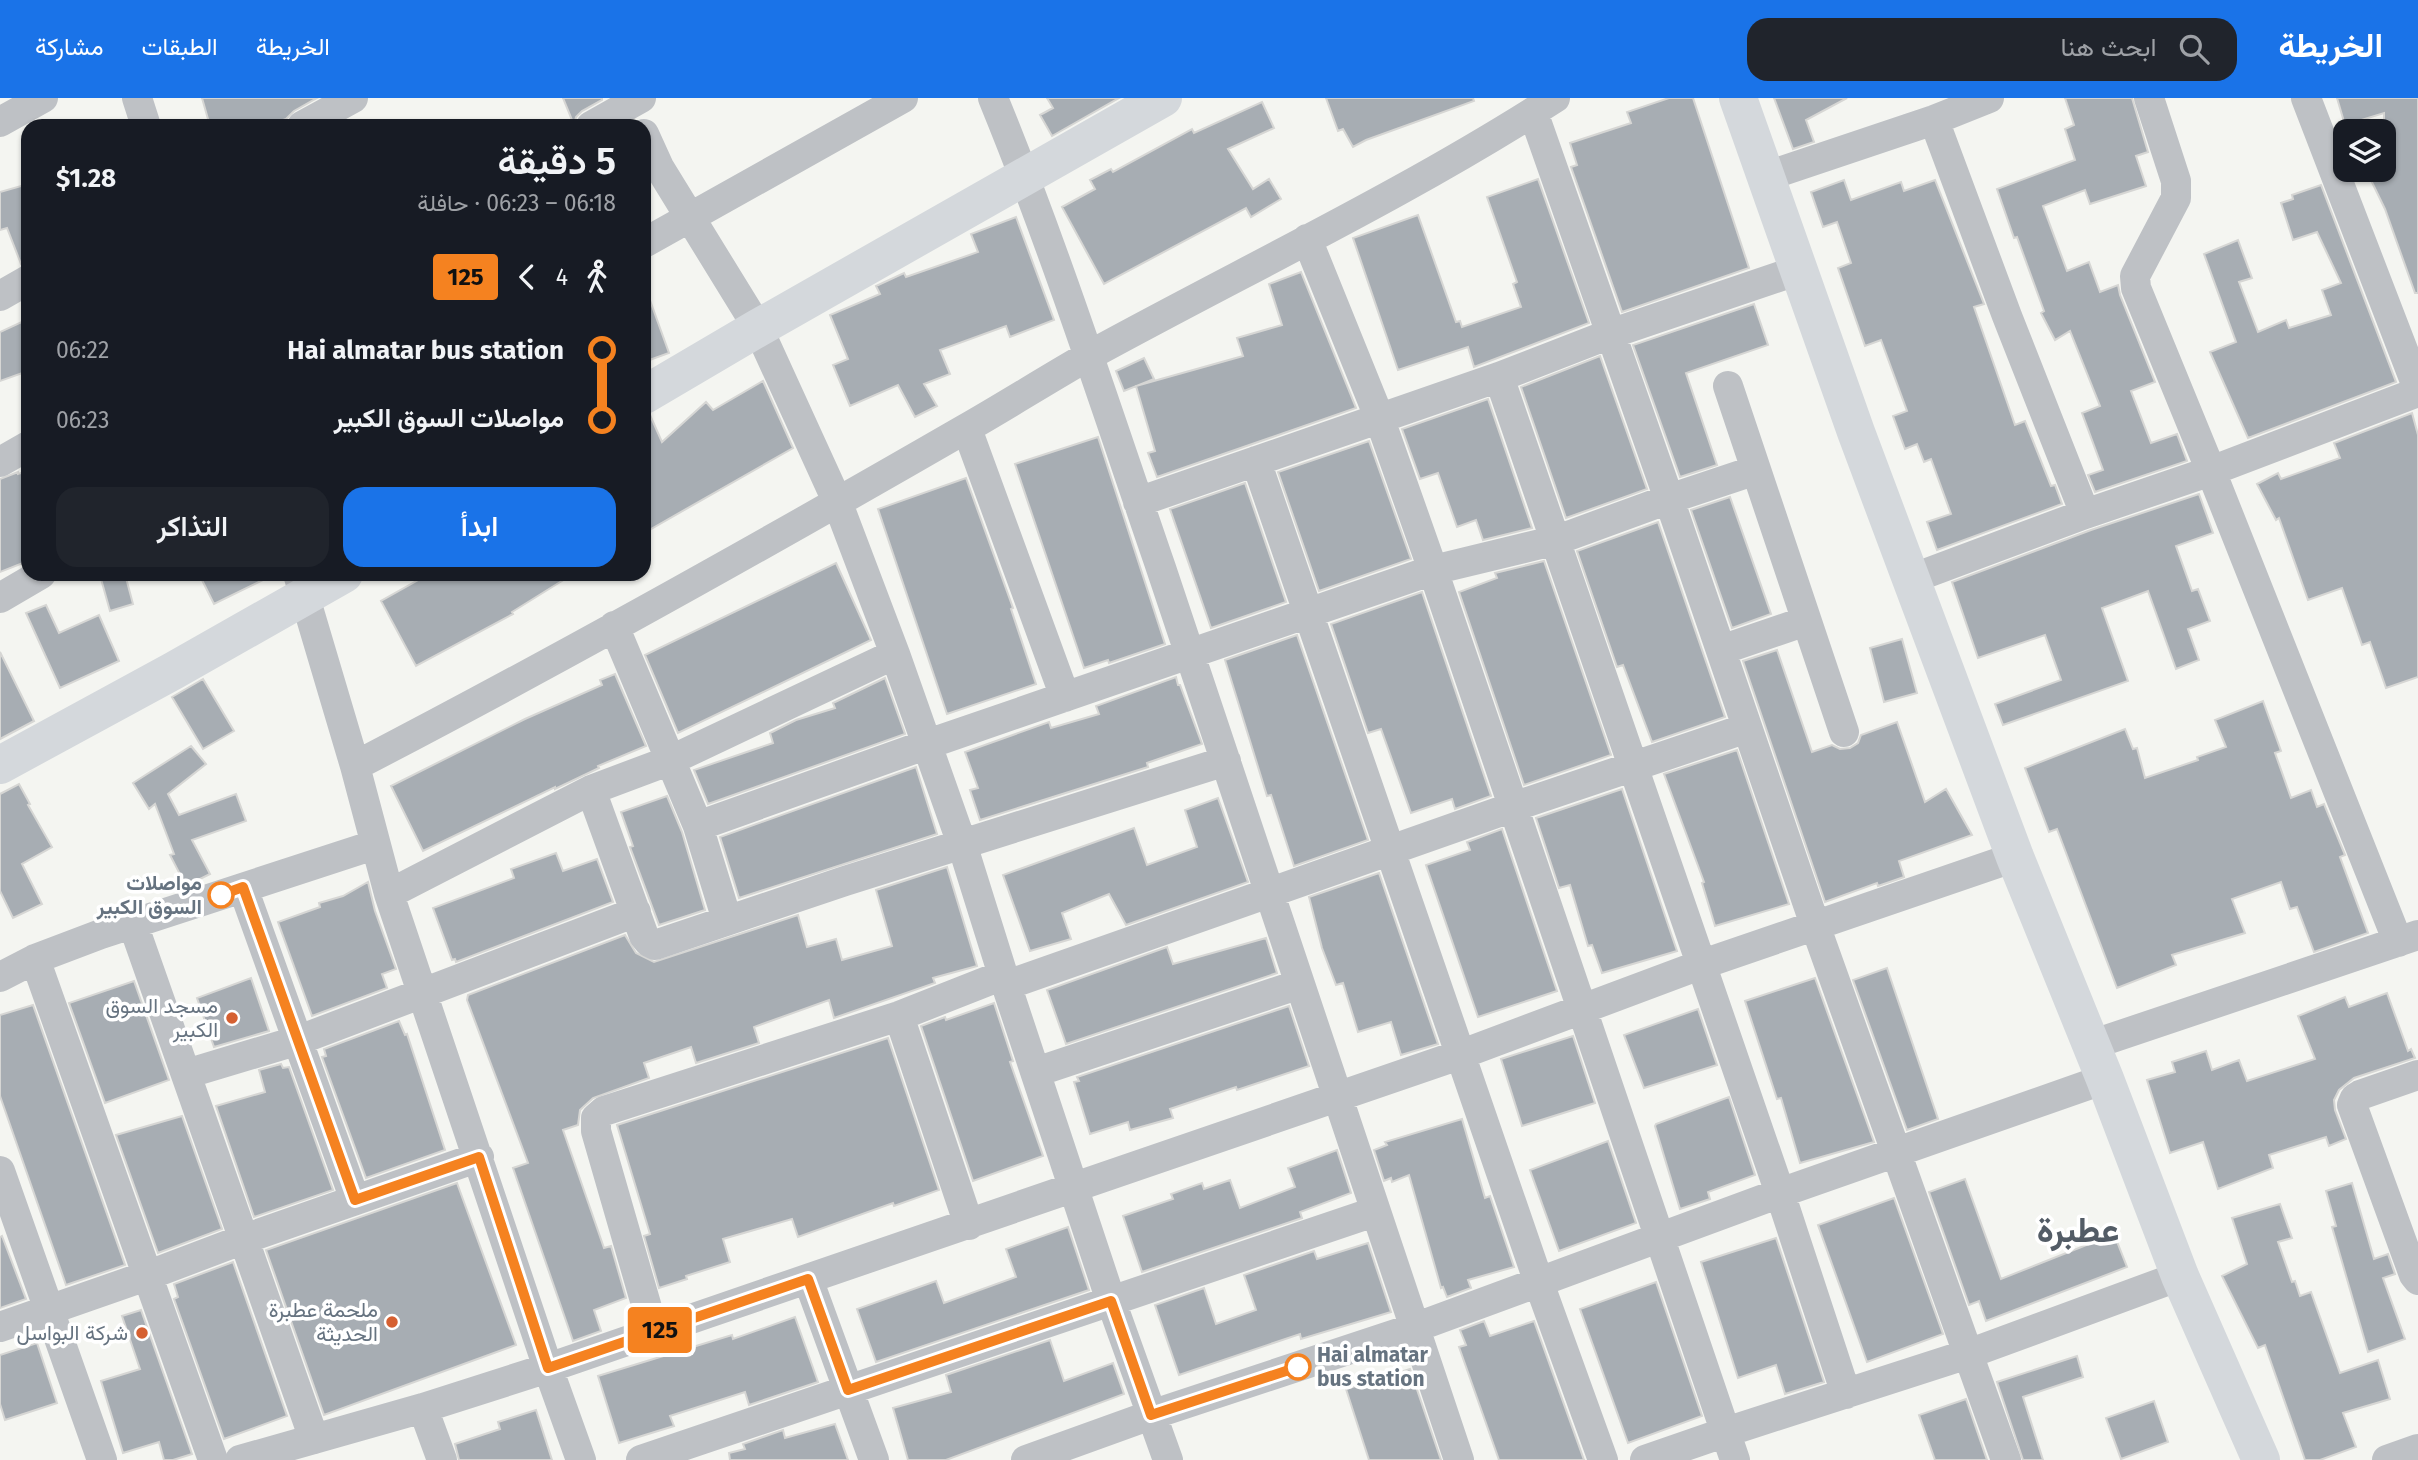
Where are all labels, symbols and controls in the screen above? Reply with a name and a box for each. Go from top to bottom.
search box [1747,18,2237,81]
text: الخريطة [2279,26,2383,66]
icon: search [2175,30,2213,68]
text: ابحث هنا [2060,32,2157,63]
text: مشاركة [35,33,103,61]
text: الطبقات [141,33,218,61]
text: الخريطة [256,33,330,61]
map controls [2333,119,2396,182]
button: layers [2333,119,2396,182]
text: 5 دقيقة [497,138,616,184]
text: $1.28 [56,163,116,194]
text: 06:18 – 06:23 · حافلة [417,189,616,217]
icon: back [508,258,546,296]
icon: walk [578,258,616,296]
text: 125 [447,263,484,291]
text: 4 [556,263,568,291]
text: Hai almatar bus station [287,335,564,366]
text: 06:22 [56,336,109,364]
text: مواصلات السوق الكبير [334,403,564,434]
text: 06:23 [56,406,109,434]
button: التذاكر [56,487,329,567]
button: ابدأ [343,487,616,567]
place label: مواصلات السوق الكبير [96,870,202,920]
marker: مواصلات السوق الكبير [208,882,234,908]
place label: مسجد السوق الكبير [105,993,218,1043]
marker: مسجد السوق الكبير [224,1010,240,1026]
district label: عطبرة [2037,1209,2119,1252]
place label: ملحمة عطبرة الحديثة [269,1297,378,1347]
line badge: 125 [620,1307,700,1353]
marker: ملحمة عطبرة الحديثة [384,1314,400,1330]
text: 125 [642,1316,678,1344]
place label: شركة البواسل [16,1320,128,1346]
marker: شركة البواسل [134,1325,150,1341]
place label: Hai almatar bus station [1317,1342,1429,1392]
marker: Hai almatar bus station [1285,1354,1311,1380]

